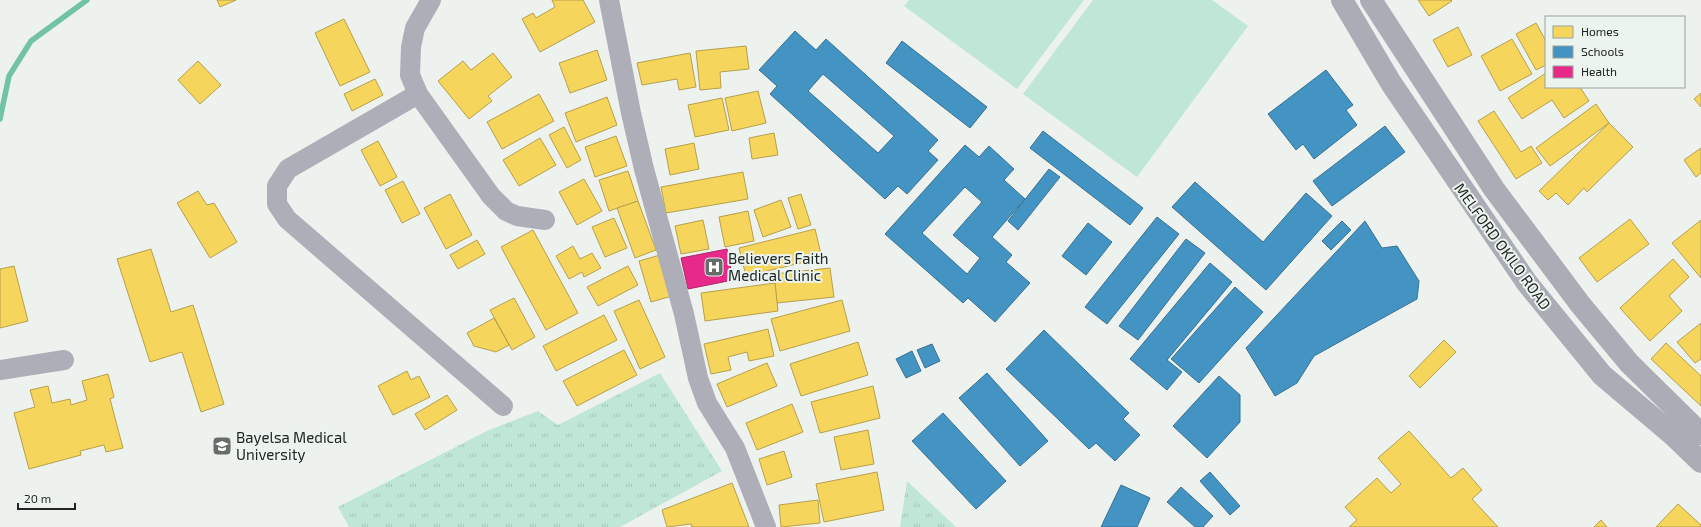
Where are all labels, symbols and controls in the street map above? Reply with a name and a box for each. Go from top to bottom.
legend [1545,16,1685,88]
text: Homes [1581,24,1619,38]
text: Schools [1581,44,1624,58]
text: Health [1581,64,1617,78]
street label: MELFORD OKILO ROAD [1451,179,1555,313]
place label: Believers Faith Medical Clinic [728,249,829,284]
hospital icon: Believers Faith Medical Clinic [703,256,725,278]
place label: Bayelsa Medical University [236,428,347,463]
school or university icon: Bayelsa Medical University [211,435,233,457]
scale bar [18,485,75,511]
text: 20 m [24,491,51,505]

